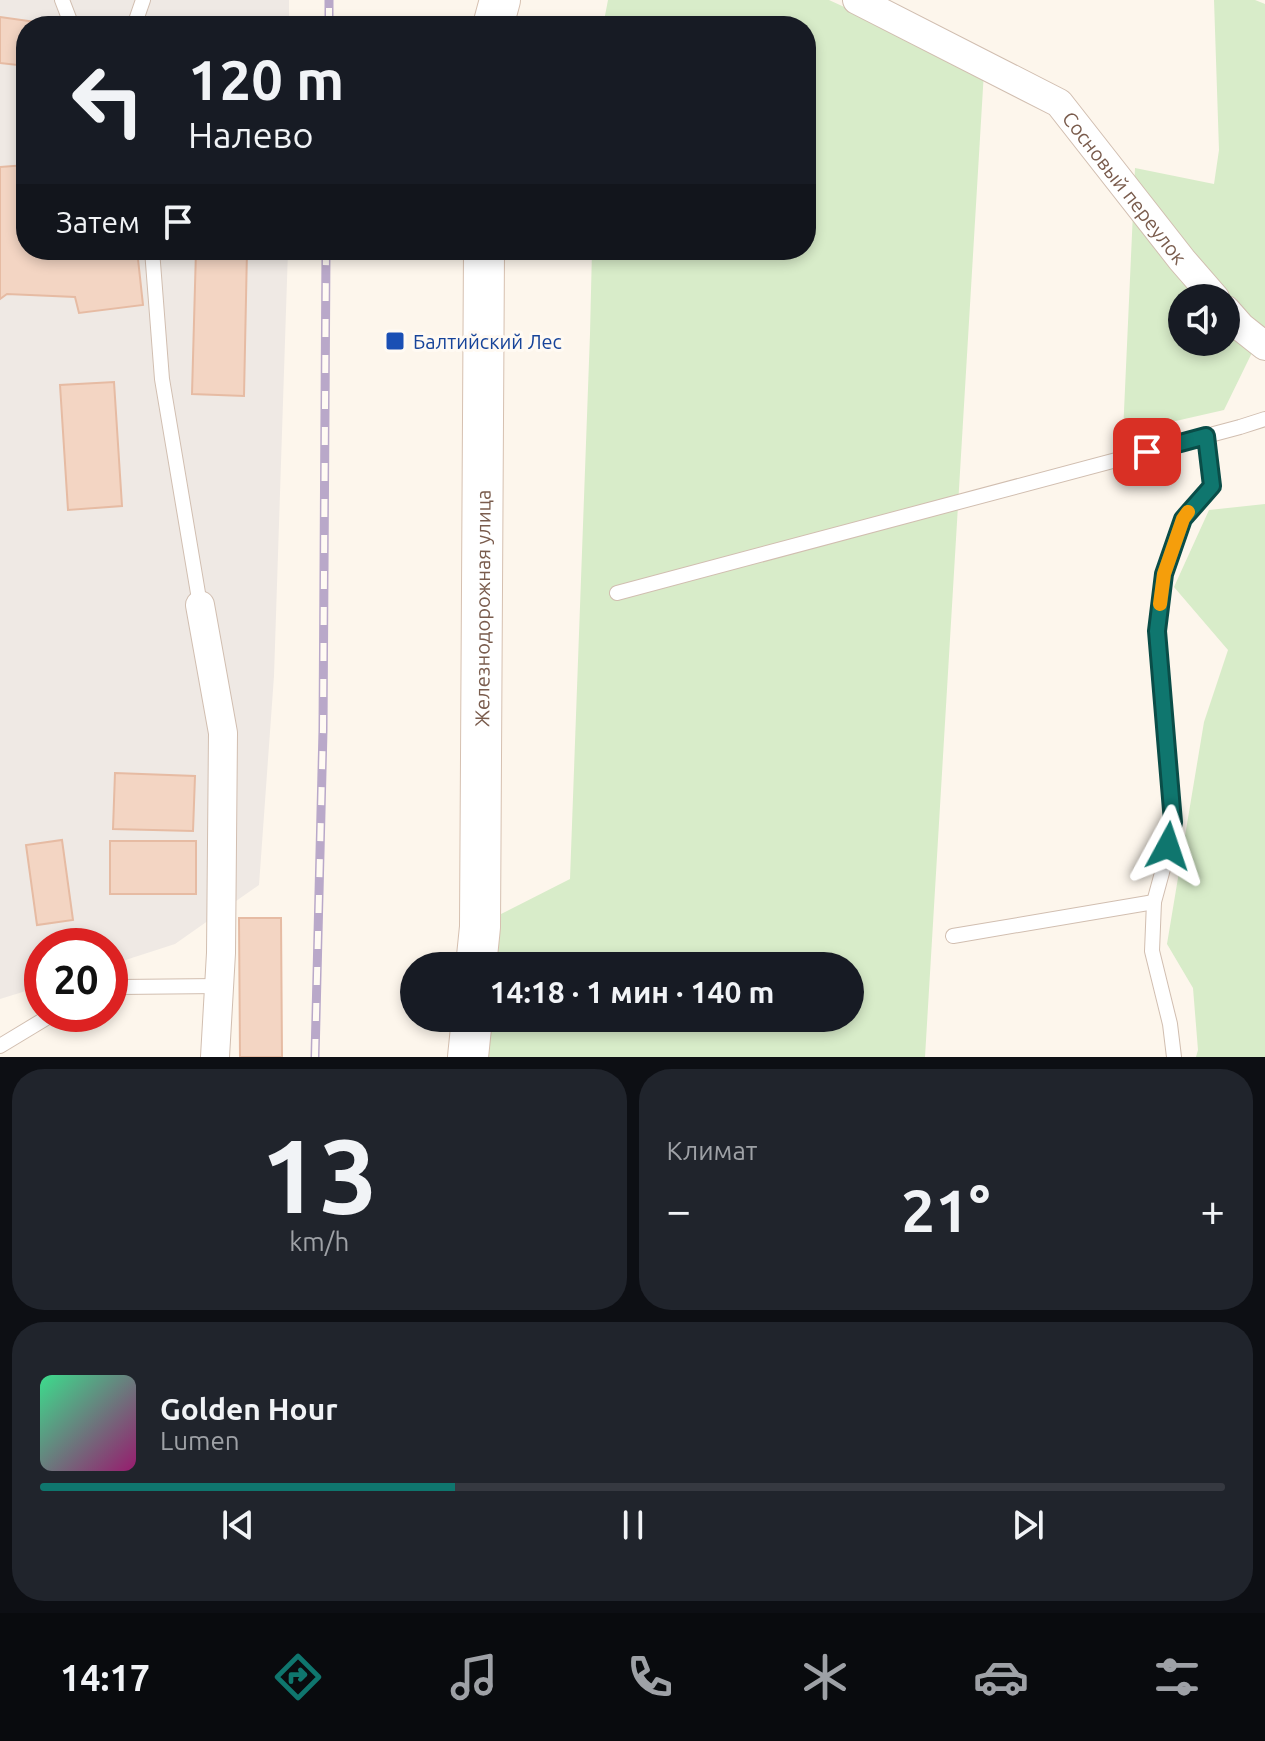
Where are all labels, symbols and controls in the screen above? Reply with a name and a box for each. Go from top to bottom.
icon: left [56,48,160,152]
text: 120 m [188,48,344,111]
street label: Сосновый переулок [1058,107,1192,268]
text: Налево [188,114,313,155]
icon: arrive [156,200,200,244]
text: Затем [56,205,140,239]
map controls [1168,284,1240,356]
button: sound [1168,284,1240,356]
marker: Балтийский Лес [384,330,406,352]
place label: Балтийский Лес [413,330,562,353]
pin [1113,418,1181,486]
icon: arrive [1125,430,1169,474]
street label: Железнодорожная улица [470,489,494,727]
position arrow [1126,804,1210,888]
speed limit sign: 20 [24,928,128,1032]
text: 14:18 · 1 мин · 140 m [490,975,774,1009]
text: 13 [261,1116,378,1233]
text: Климат [667,1136,757,1165]
text: 21° [901,1176,990,1243]
text: − [667,1185,691,1234]
text: + [1200,1185,1225,1234]
text: km/h [289,1227,349,1256]
text: Golden Hour [160,1392,338,1426]
text: Lumen [160,1426,240,1455]
icon: previous [216,1503,260,1547]
icon: pause [611,1503,655,1547]
icon: next [1006,1503,1050,1547]
icon: directions [270,1649,326,1705]
icon: music [446,1649,502,1705]
icon: phone [622,1649,678,1705]
icon: climate [797,1649,853,1705]
icon: car [973,1649,1029,1705]
icon: filters [1149,1649,1205,1705]
text: 14:17 [60,1657,150,1698]

